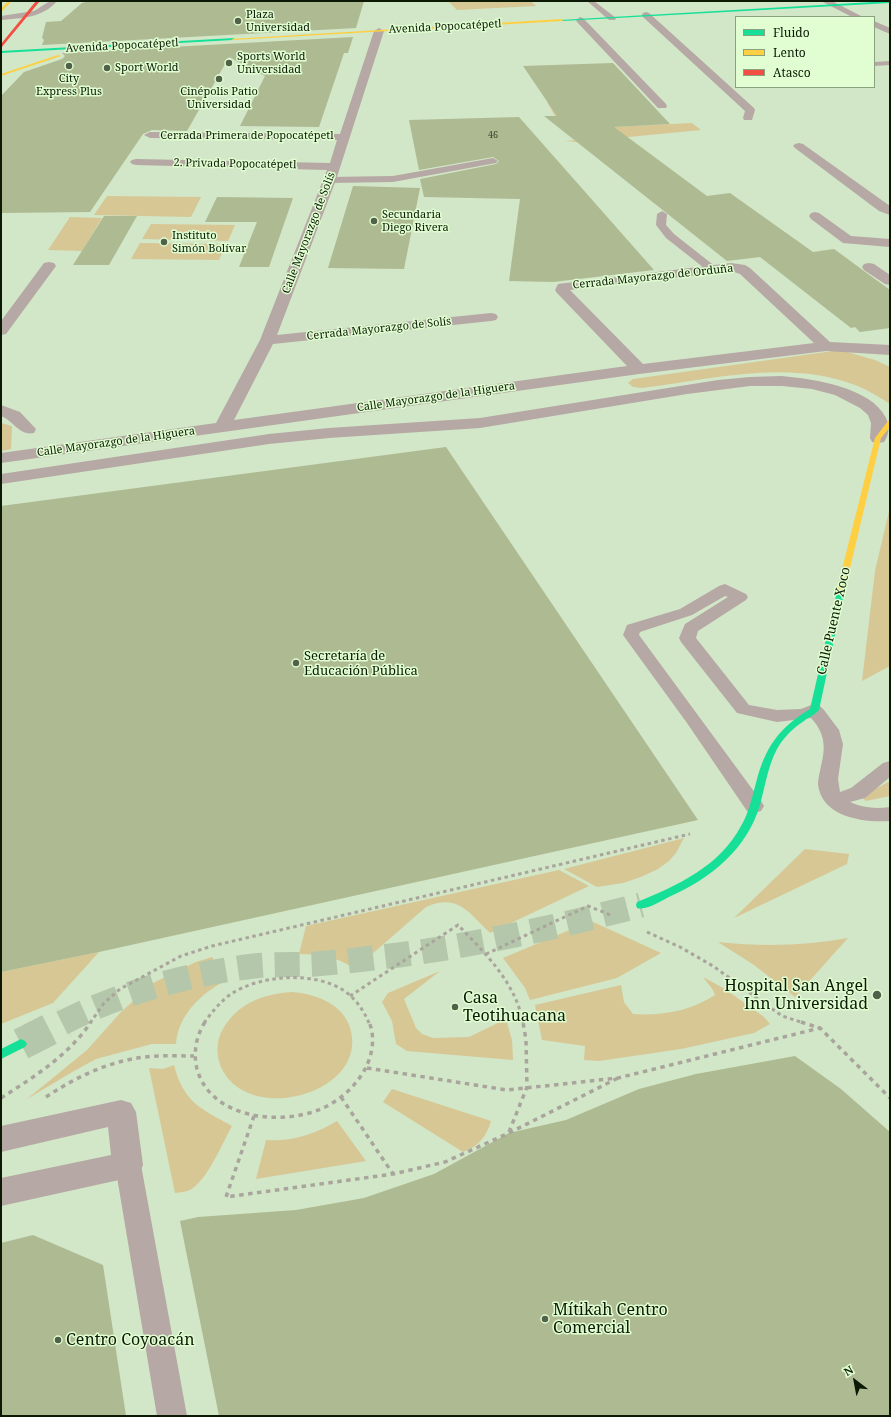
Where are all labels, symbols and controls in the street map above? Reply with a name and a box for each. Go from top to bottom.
place label: Plaza Universidad [246,8,310,34]
marker: Plaza Universidad [233,16,243,26]
legend [735,16,875,88]
street label: Avenida Popocatépetl [388,17,502,37]
text: Fluido [773,24,810,41]
street label: Avenida Popocatépetl [65,36,179,56]
text: Lento [773,44,806,61]
place label: Sports World Universidad [237,50,306,76]
marker: Sports World Universidad [224,58,234,68]
marker: City Express Plus [64,61,74,71]
place label: Sport World [115,61,179,75]
marker: Sport World [102,63,112,73]
text: Atasco [773,64,811,81]
place label: City Express Plus [36,72,102,98]
marker: Cinépolis Patio Universidad [214,74,224,84]
place label: Cinépolis Patio Universidad [180,85,258,111]
street label: Cerrada Primera de Popocatépetl [160,129,334,143]
house number: 46 [488,130,498,140]
street label: 2. Privada Popocatépetl [173,156,297,172]
street label: Calle Mayorazgo de Solís [280,170,338,296]
place label: Secundaria Diego Rivera [382,208,449,234]
marker: Secundaria Diego Rivera [369,216,379,226]
place label: Instituto Simón Bolívar [172,229,246,255]
marker: Instituto Simón Bolívar [159,237,169,247]
street label: Cerrada Mayorazgo de Orduña [572,262,734,292]
street label: Cerrada Mayorazgo de Solís [306,315,452,343]
street label: Calle Mayorazgo de la Higuera [356,379,516,415]
street label: Calle Mayorazgo de la Higuera [36,424,196,460]
street label: Calle Puente Xoco [814,566,854,676]
place label: Secretaría de Educación Pública [304,648,418,679]
marker: Secretaría de Educación Pública [291,658,301,668]
place label: Hospital San Angel Inn Universidad [724,976,868,1014]
place label: Casa Teotihuacana [463,988,566,1026]
marker: Hospital San Angel Inn Universidad [871,989,883,1001]
marker: Casa Teotihuacana [450,1002,460,1012]
place label: Mítikah Centro Comercial [553,1300,668,1338]
marker: Mítikah Centro Comercial [540,1314,550,1324]
place label: Centro Coyoacán [66,1330,194,1350]
marker: Centro Coyoacán [53,1335,63,1345]
north arrow [835,1361,875,1401]
text: N [841,1362,856,1379]

